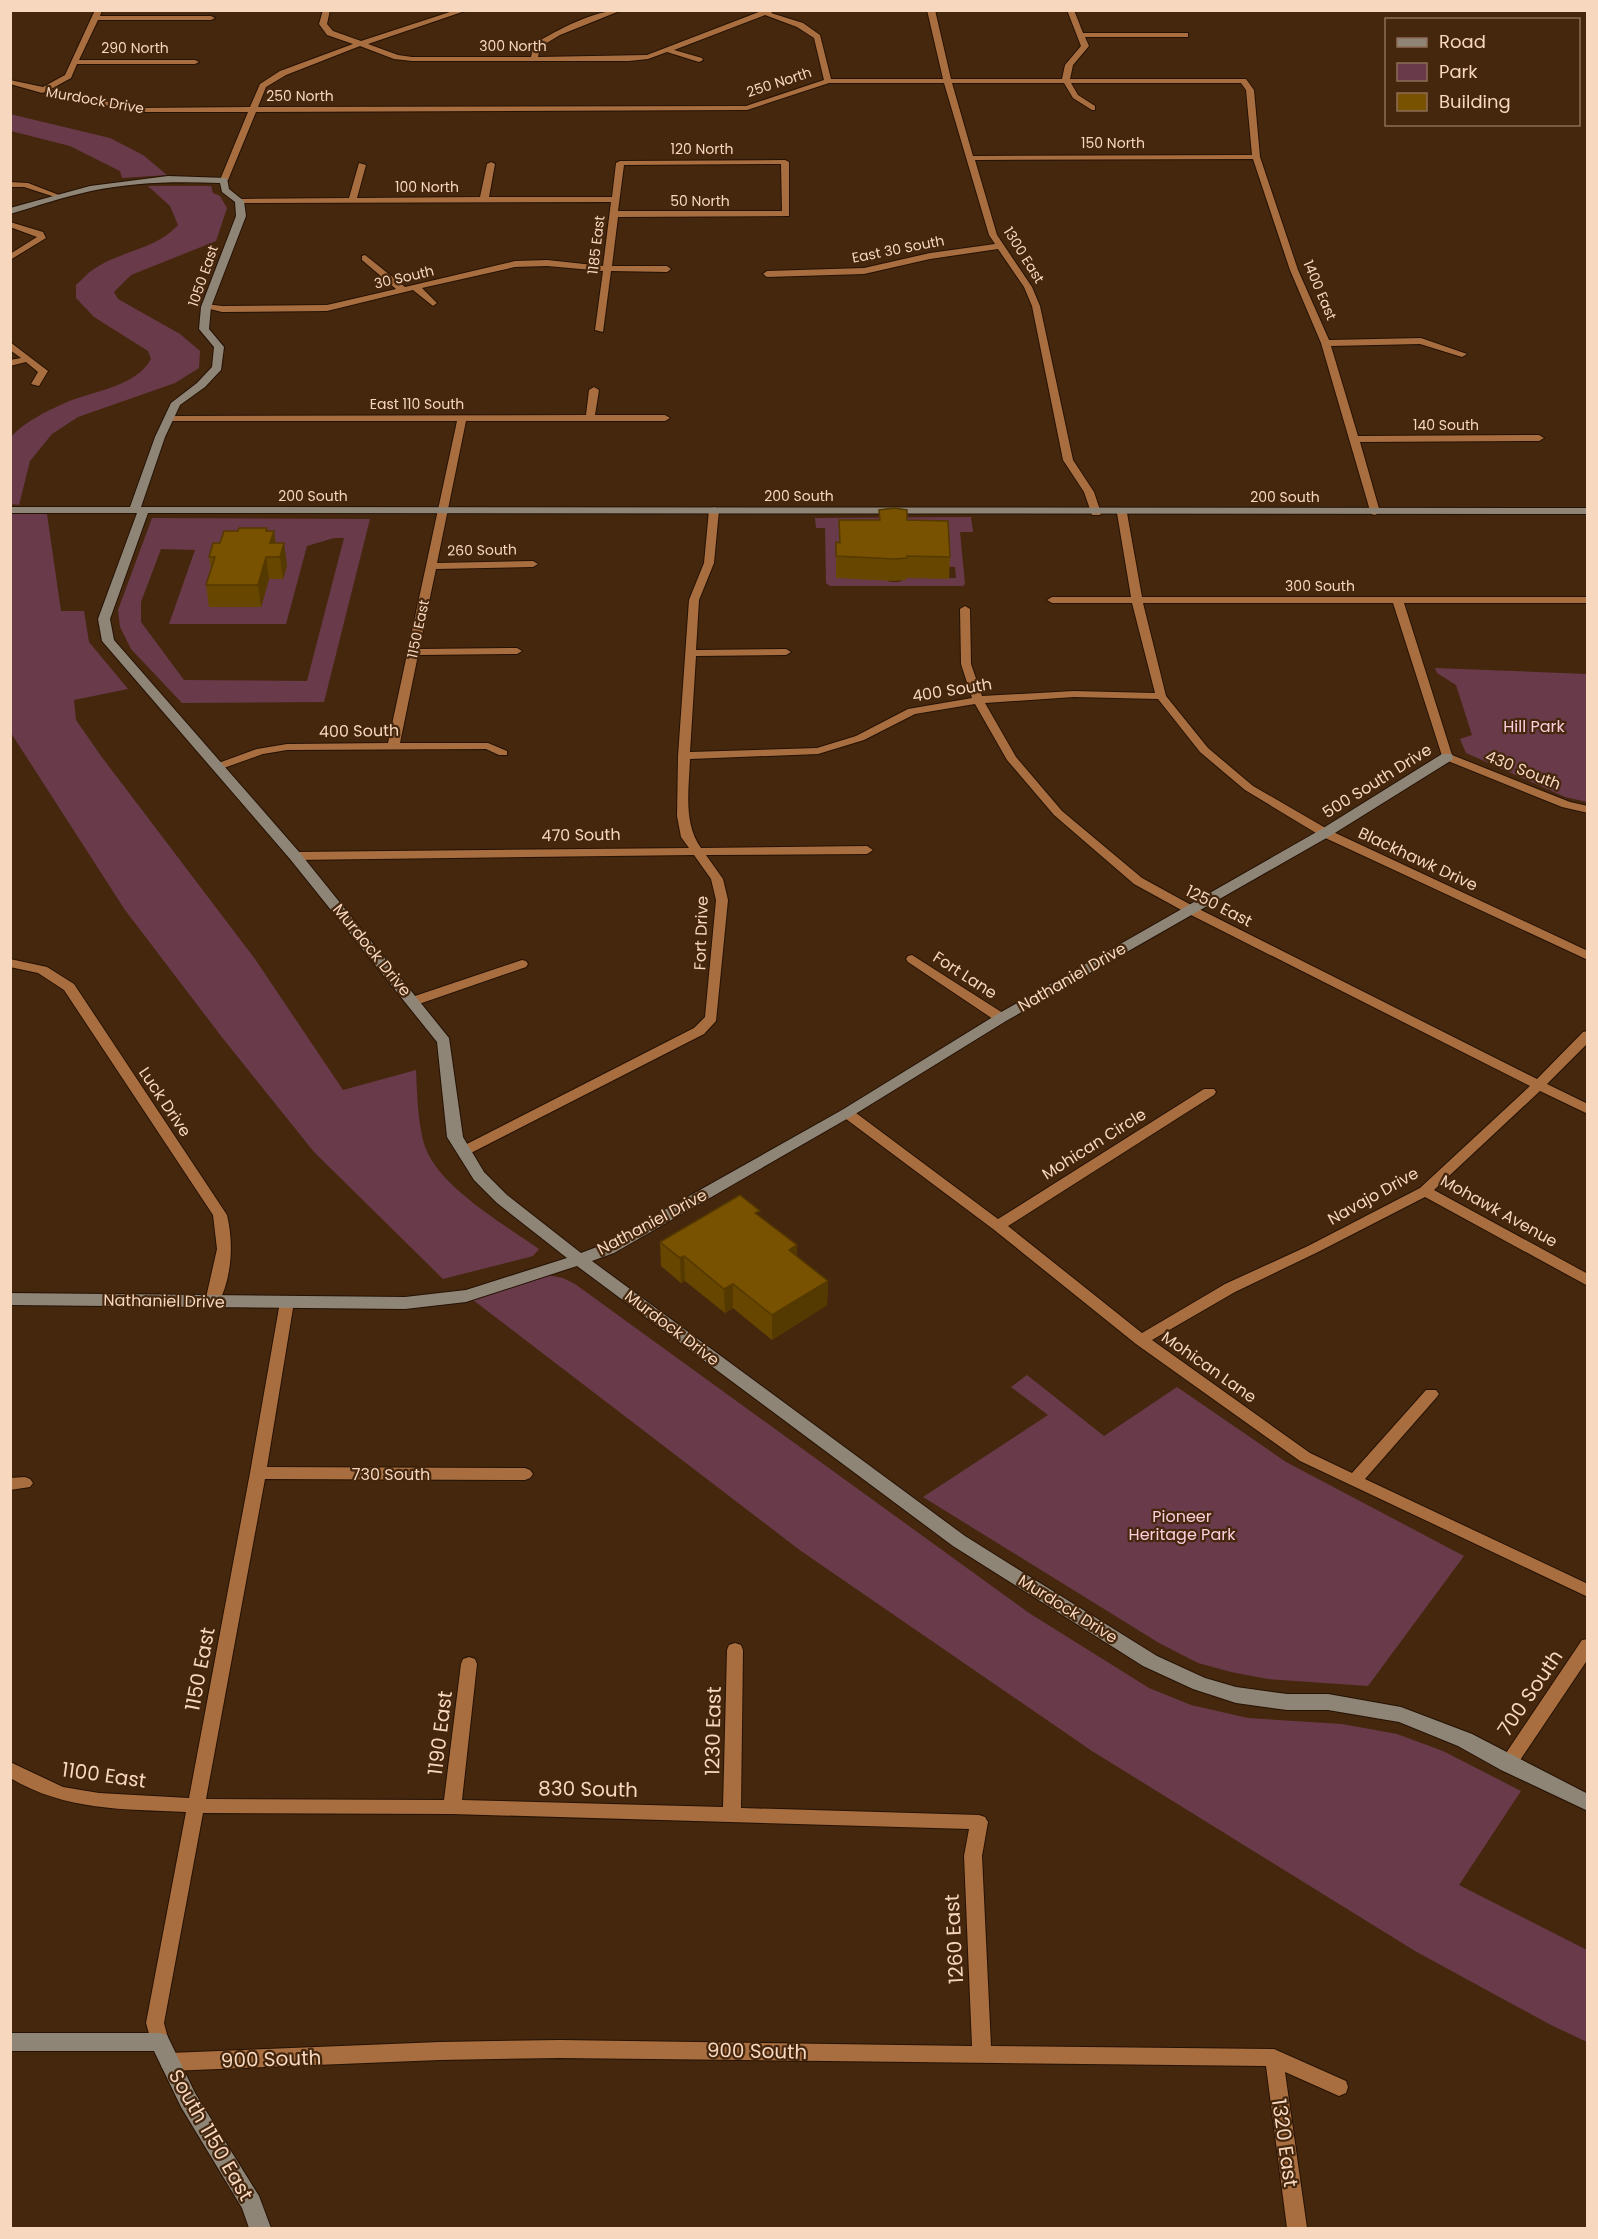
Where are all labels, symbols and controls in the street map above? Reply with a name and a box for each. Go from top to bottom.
legend [1385,18,1580,126]
text: Road [1439,29,1486,54]
street label: 300 North [479,36,547,56]
street label: 290 North [101,38,169,58]
text: Park [1439,59,1478,84]
street label: 250 North [744,62,814,102]
street label: Murdock Drive [44,82,146,119]
street label: 250 North [266,86,334,106]
text: Building [1439,89,1511,114]
street label: 150 North [1081,133,1145,153]
street label: 120 North [670,139,734,159]
street label: 100 North [395,177,459,197]
street label: 50 North [670,191,730,211]
street label: 1185 East [582,214,610,276]
street label: 1300 East [999,223,1049,287]
street label: East 30 South [850,230,946,268]
street label: 1050 East [183,243,223,309]
street label: 1400 East [1298,257,1342,323]
street label: 30 South [372,260,436,294]
street label: East 110 South [370,394,464,414]
street label: 140 South [1413,415,1479,435]
street label: 200 South [278,486,348,506]
street label: 200 South [764,486,834,506]
street label: 200 South [1250,487,1320,507]
street label: 260 South [447,539,517,561]
street label: 300 South [1285,576,1355,596]
street label: 1150 East [402,598,434,660]
street label: 400 South [911,672,993,708]
park label: Hill Park [1503,715,1565,738]
street label: 400 South [319,719,399,743]
street label: 500 South Drive [1318,738,1436,824]
street label: 430 South [1482,744,1564,796]
street label: Blackhawk Drive [1355,821,1482,897]
street label: 470 South [541,823,621,847]
street label: 1250 East [1182,879,1256,933]
street label: Fort Drive [688,895,714,971]
street label: Murdock Drive [327,899,417,1001]
street label: Nathaniel Drive [1014,937,1130,1017]
street label: Fort Lane [928,946,1002,1004]
street label: Luck Drive [133,1063,197,1141]
street label: Mohican Circle [1037,1103,1151,1185]
street label: Navajo Drive [1323,1162,1423,1230]
street label: Mohawk Avenue [1436,1169,1562,1253]
street label: Nathaniel Drive [593,1183,711,1261]
street label: Murdock Drive [620,1285,724,1371]
street label: Nathaniel Drive [103,1288,225,1314]
street label: Mohican Lane [1157,1326,1261,1408]
street label: 730 South [352,1463,430,1486]
park label: Pioneer Heritage Park [1129,1505,1236,1546]
street label: Murdock Drive [1014,1569,1122,1649]
street label: 1150 East [178,1625,222,1713]
street label: 700 South [1491,1644,1569,1742]
street label: 1230 East [698,1686,728,1776]
street label: 1190 East [421,1689,459,1777]
street label: 1100 East [60,1755,148,1795]
street label: 830 South [538,1774,638,1804]
street label: 1260 East [938,1893,970,1985]
street label: 900 South [707,2036,807,2066]
street label: 900 South [220,2043,322,2075]
street label: South 1150 East [162,2064,260,2206]
street label: 1320 East [1265,2097,1305,2189]

